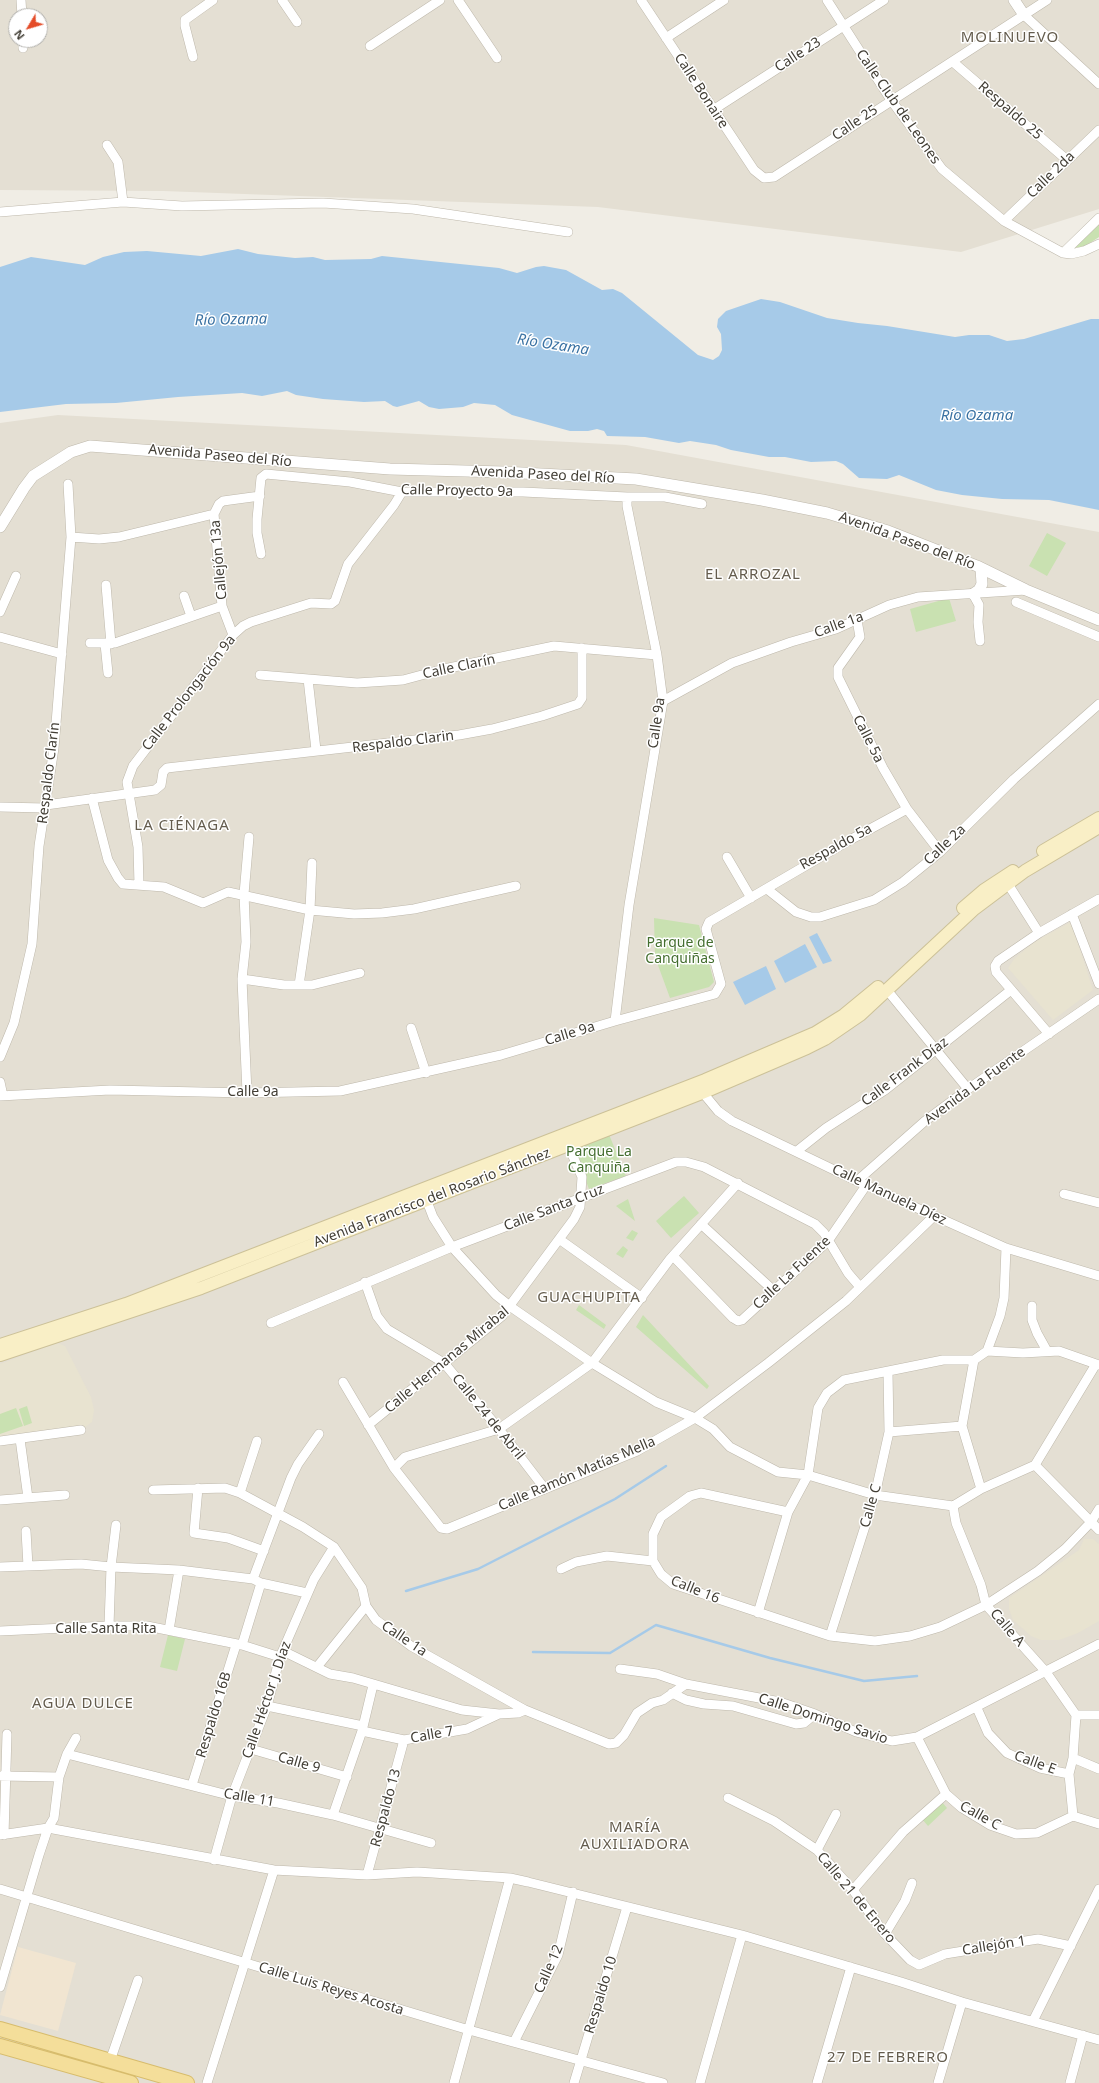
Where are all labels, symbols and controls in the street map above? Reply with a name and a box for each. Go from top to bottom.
north arrow [8,8,48,48]
text: N [10,27,28,43]
district label: MOLINUEVO [961,29,1059,47]
street label: Calle 23 [772,34,824,76]
street label: Calle Club de Leones [852,47,944,167]
street label: Calle Bonaire [670,50,732,132]
street label: Respaldo 25 [974,78,1046,144]
street label: Calle 25 [829,102,881,144]
street label: Calle 2da [1024,148,1078,202]
water label: Río Ozama [195,310,267,330]
water label: Río Ozama [516,330,590,360]
water label: Río Ozama [941,407,1013,425]
street label: Avenida Paseo del Río [148,441,292,471]
street label: Avenida Paseo del Río [471,463,615,487]
street label: Calle Proyecto 9a [401,482,513,500]
street label: Avenida Paseo del Río [837,508,977,574]
street label: Callejón 13a [207,519,231,601]
district label: EL ARROZAL [705,566,801,584]
street label: Calle 1a [812,608,866,642]
street label: Calle Prolongación 9a [139,632,239,754]
street label: Calle Clarín [421,651,497,683]
street label: Calle 9a [645,696,669,750]
street label: Calle 5a [849,712,887,766]
street label: Respaldo Clarín [34,721,64,825]
street label: Respaldo Clarin [351,727,455,757]
district label: LA CIÉNAGA [134,817,230,835]
street label: Respaldo 5a [797,820,875,874]
street label: Calle 2a [921,821,969,869]
park label: Parque de Canquiñas [645,935,715,968]
street label: Calle 9a [543,1018,597,1050]
street label: Calle Frank Díaz [858,1034,952,1110]
street label: Avenida La Fuente [921,1044,1029,1128]
street label: Calle 9a [227,1084,279,1100]
park label: Parque La Canquiña [566,1144,632,1176]
street label: Avenida Francisco del Rosario Sánchez [311,1145,553,1251]
street label: Calle Manuela Díez [829,1161,949,1229]
street label: Calle Santa Cruz [501,1181,607,1235]
street label: Calle La Fuente [750,1233,834,1313]
district label: GUACHUPITA [537,1289,641,1307]
street label: Calle Hermanas Mirabal [381,1303,513,1417]
street label: Calle 24 de Abril [448,1371,528,1463]
street label: Calle Ramón Matías Mella [496,1433,658,1515]
street label: Calle C [857,1482,885,1530]
street label: Calle 16 [668,1573,722,1607]
street label: Calle A [986,1606,1028,1650]
street label: Calle 1a [378,1618,430,1660]
street label: Calle Santa Rita [55,1621,157,1637]
street label: Calle Héctor J. Díaz [239,1639,295,1761]
street label: Respaldo 16B [193,1670,235,1760]
street label: Calle Domingo Savio [756,1690,890,1748]
district label: AGUA DULCE [32,1695,134,1713]
street label: Calle 7 [409,1723,455,1747]
street label: Calle E [1012,1748,1058,1778]
street label: Calle 9 [276,1749,322,1777]
street label: Respaldo 13 [368,1767,404,1849]
street label: Calle 11 [222,1785,276,1811]
street label: Calle C [957,1798,1003,1834]
district label: MARÍA AUXILIADORA [580,1819,690,1854]
street label: Calle 21 de Enero [813,1849,899,1947]
street label: Callejón 1 [961,1933,1027,1959]
street label: Calle 12 [531,1942,567,1996]
street label: Respaldo 10 [581,1954,621,2036]
street label: Calle Luis Reyes Acosta [256,1959,406,2019]
district label: 27 DE FEBRERO [827,2049,949,2067]

